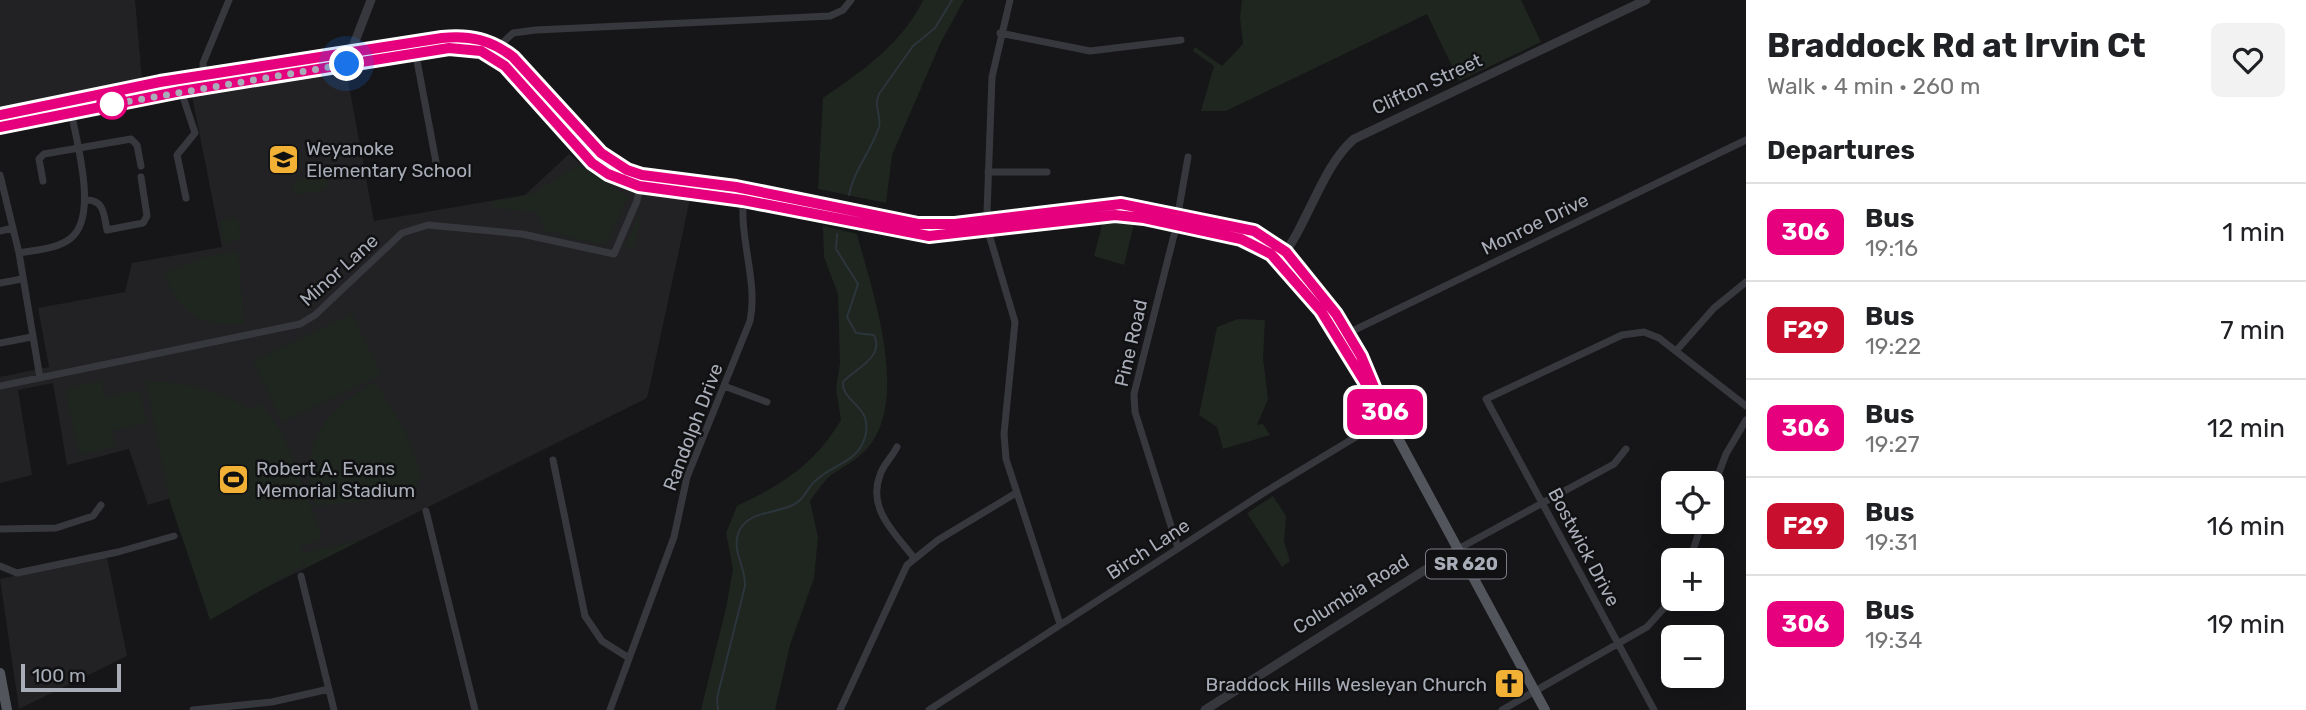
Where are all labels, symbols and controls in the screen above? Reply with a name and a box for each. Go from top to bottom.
button: heart [2211,23,2285,97]
text: Braddock Rd at Irvin Ct [1767,26,2146,65]
your location [329,46,364,81]
street label: Clifton Street [1368,48,1486,119]
text: Walk · 4 min · 260 m [1767,72,1981,100]
unlabelled marker [97,89,127,119]
text: Departures [1767,135,1915,166]
place label: Weyanoke Elementary School [306,137,472,182]
school or university icon: Weyanoke Elementary School [266,142,300,176]
street label: Monroe Drive [1478,188,1592,260]
text: Bus [1865,203,1914,234]
text: 1 min [2222,217,2285,248]
text: 306 [1782,218,1829,246]
street label: Minor Lane [295,229,383,311]
text: 19:16 [1865,234,1918,262]
street label: Pine Road [1110,297,1152,389]
text: Bus [1865,301,1914,332]
text: 7 min [2220,315,2285,346]
text: F29 [1783,316,1828,344]
text: 19:22 [1865,332,1921,360]
street label: Randolph Drive [658,360,728,494]
line badge: 306 [1345,389,1425,435]
text: 306 [1361,398,1409,426]
text: Bus [1865,399,1914,430]
text: 12 min [2207,413,2285,444]
text: 306 [1782,414,1829,442]
text: 19:27 [1865,430,1920,458]
place label: Robert A. Evans Memorial Stadium [256,457,415,502]
sports icon: Robert A. Evans Memorial Stadium [216,462,250,496]
map controls [1661,471,1724,688]
button: locate [1661,471,1724,534]
street label: Bostwick Drive [1543,484,1625,610]
text: Bus [1865,497,1914,528]
text: 16 min [2207,511,2285,542]
text: F29 [1783,512,1828,540]
street label: Birch Lane [1102,514,1194,584]
text: 19:31 [1865,528,1918,556]
button: + [1661,548,1724,611]
street label: Columbia Road [1289,549,1413,639]
road number: SR 620 [1426,550,1506,578]
text: Bus [1865,595,1914,626]
text: 19 min [2207,609,2285,640]
text: 306 [1782,610,1829,638]
button: − [1661,625,1724,688]
text: 19:34 [1865,626,1922,654]
scale bar [21,661,121,693]
text: 100 m [32,664,86,687]
church icon: Braddock Hills Wesleyan Church [1493,667,1527,701]
place label: Braddock Hills Wesleyan Church [1205,673,1487,696]

